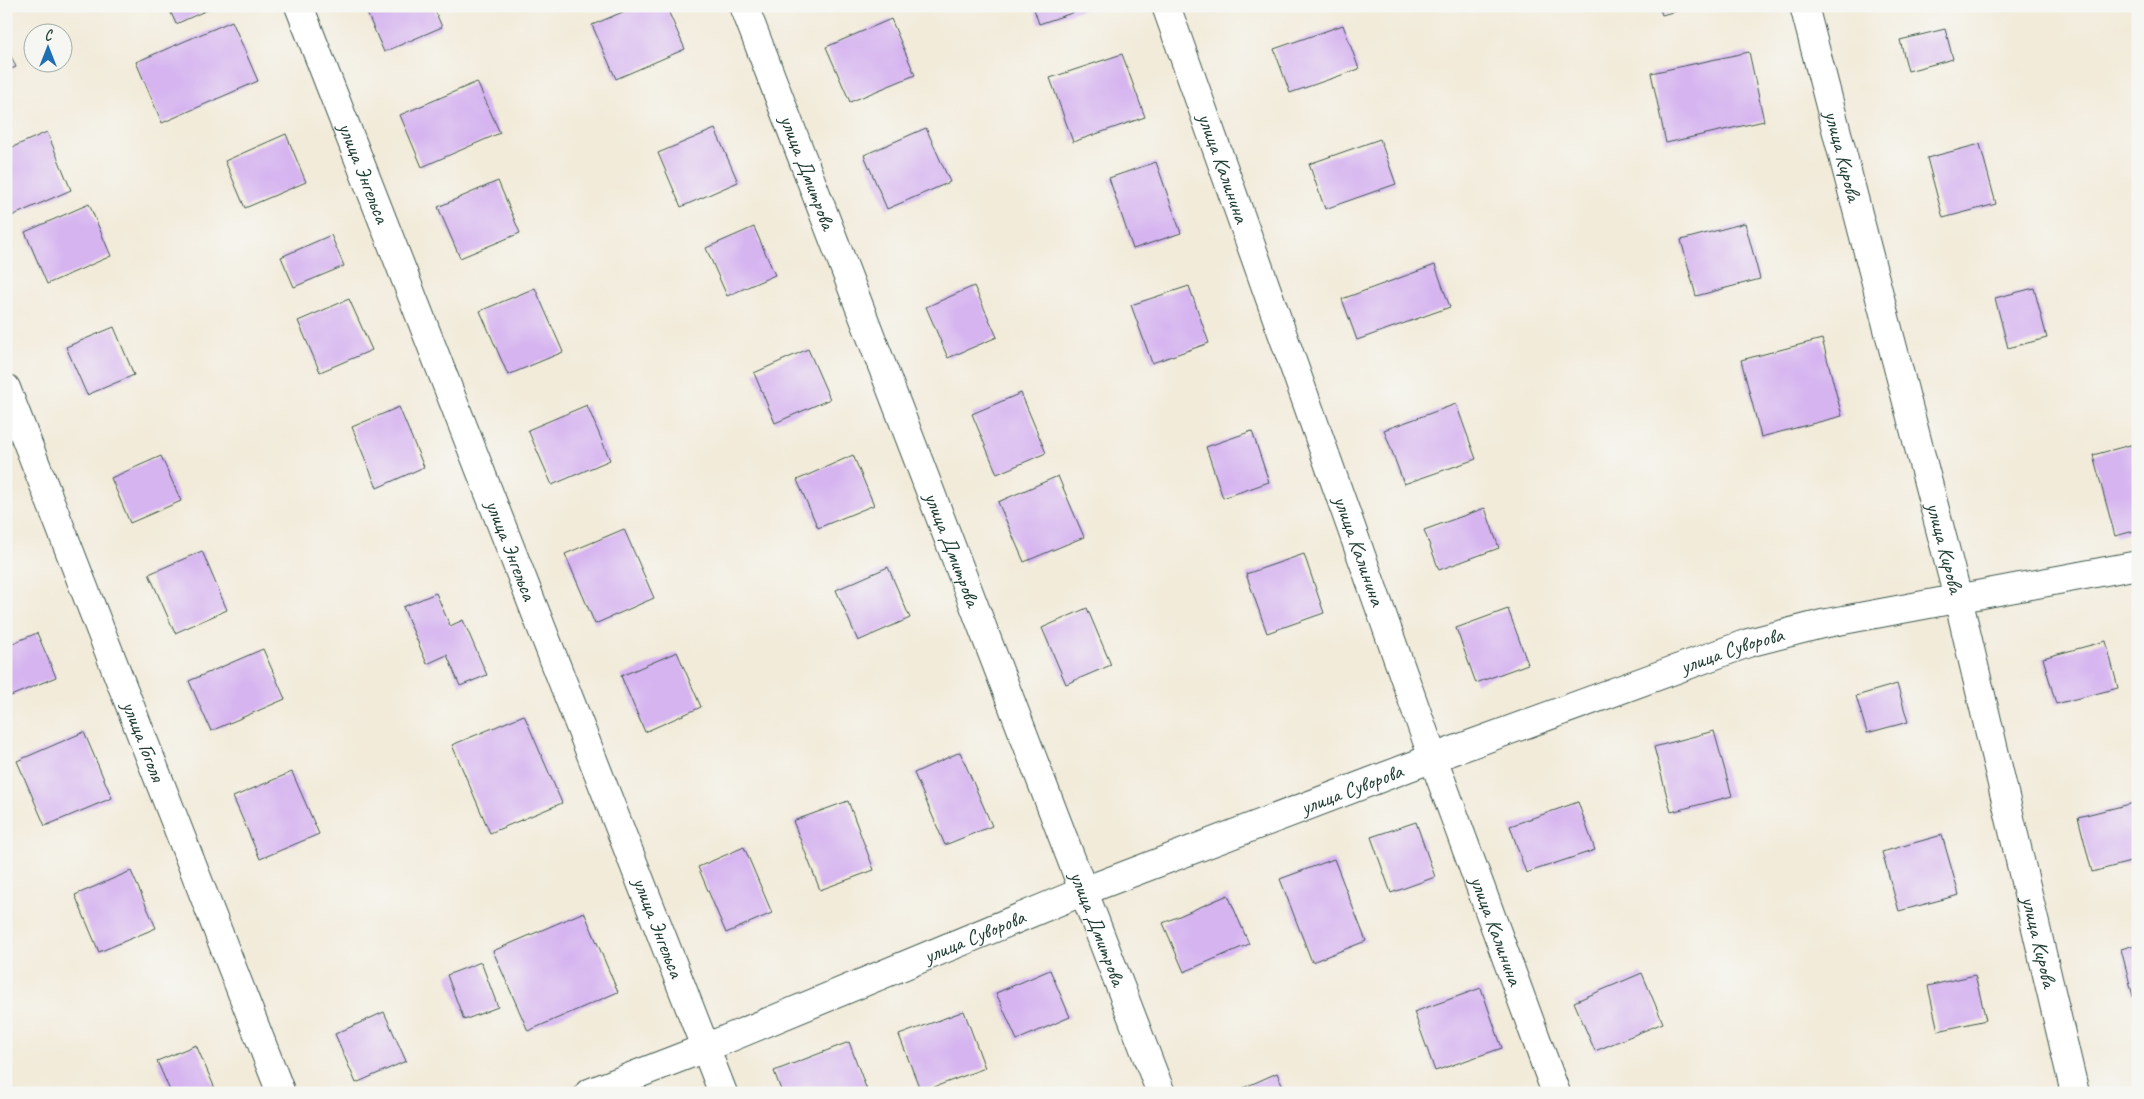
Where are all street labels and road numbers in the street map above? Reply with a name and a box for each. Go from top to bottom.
street label: улица Кирова [1818,106,1868,206]
street label: улица Калинина [1191,108,1256,228]
street label: улица Дмитрова [773,109,842,235]
street label: улица Энгельса [332,117,396,228]
street label: улица Дмитрова [918,487,987,613]
street label: улица Калинина [1327,490,1391,611]
street label: улица Энгельса [479,494,543,605]
street label: улица Кирова [1920,498,1970,598]
street label: улица Суворова [1675,621,1788,680]
street label: улица Гоголя [116,695,172,787]
street label: улица Суворова [1295,757,1408,821]
street label: улица Дмитрова [1063,866,1132,992]
street label: улица Калинина [1464,871,1529,991]
street label: улица Энгельса [626,872,690,983]
street label: улица Кирова [2015,892,2063,992]
street label: улица Суворова [918,903,1031,970]

